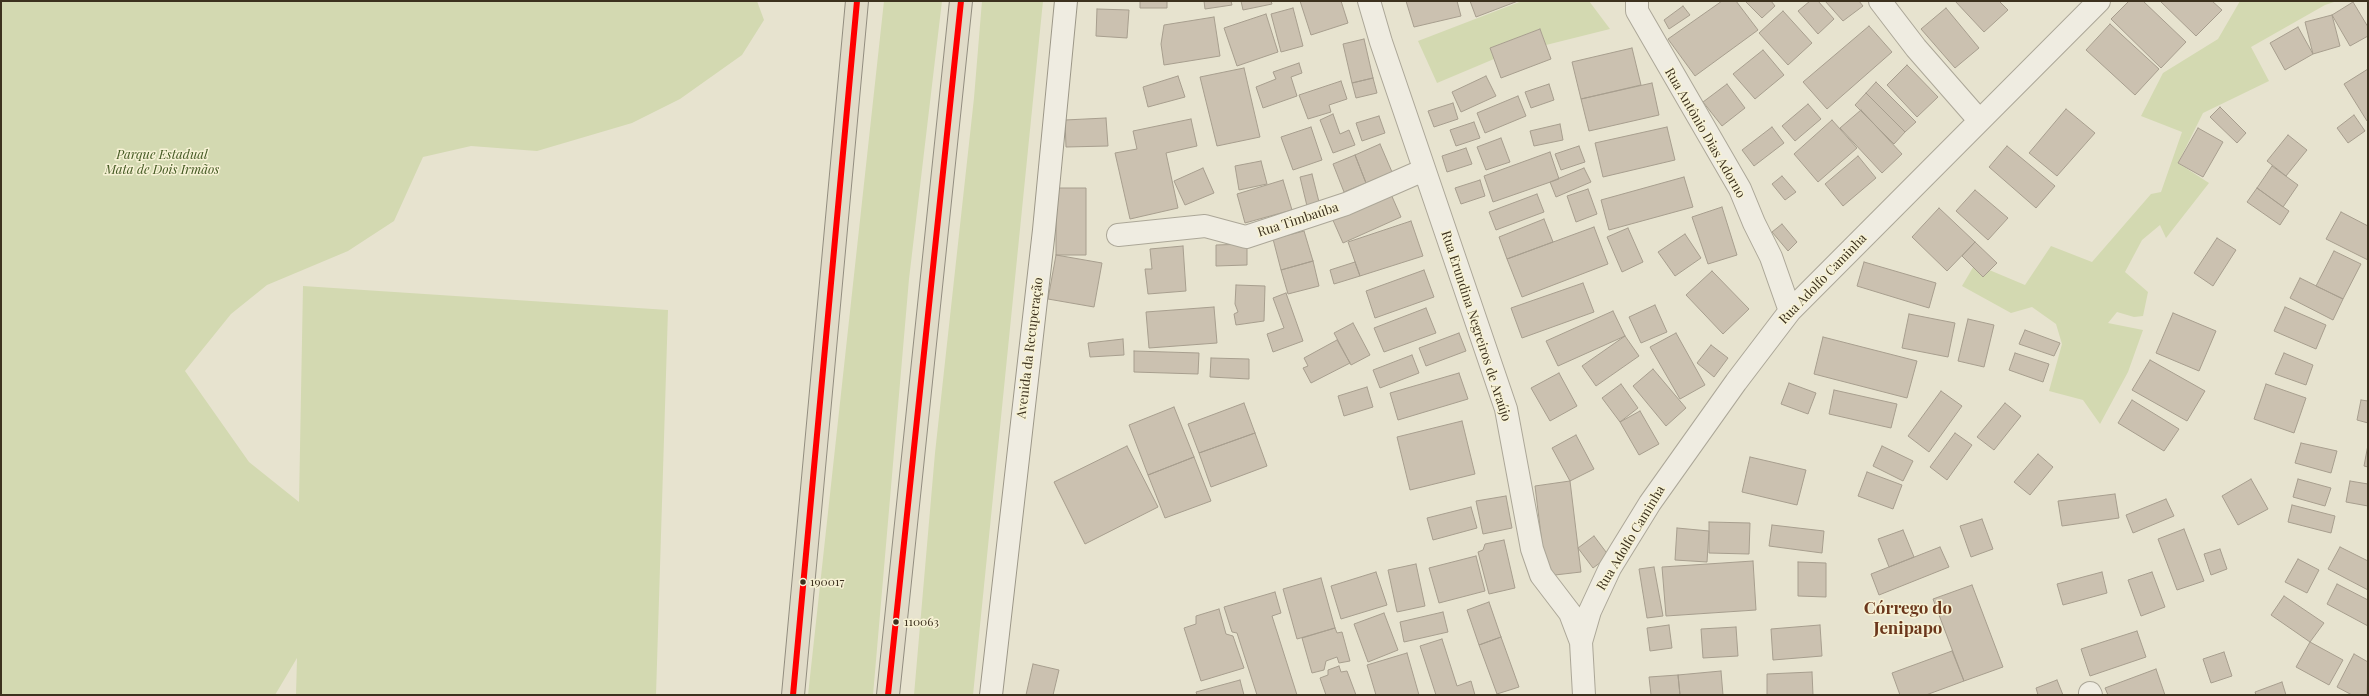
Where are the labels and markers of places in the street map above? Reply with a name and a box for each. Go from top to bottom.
place label: 190017 [810,575,844,589]
marker: 190017 [798,577,808,587]
place label: 110063 [904,615,939,629]
marker: 110063 [891,617,901,627]

